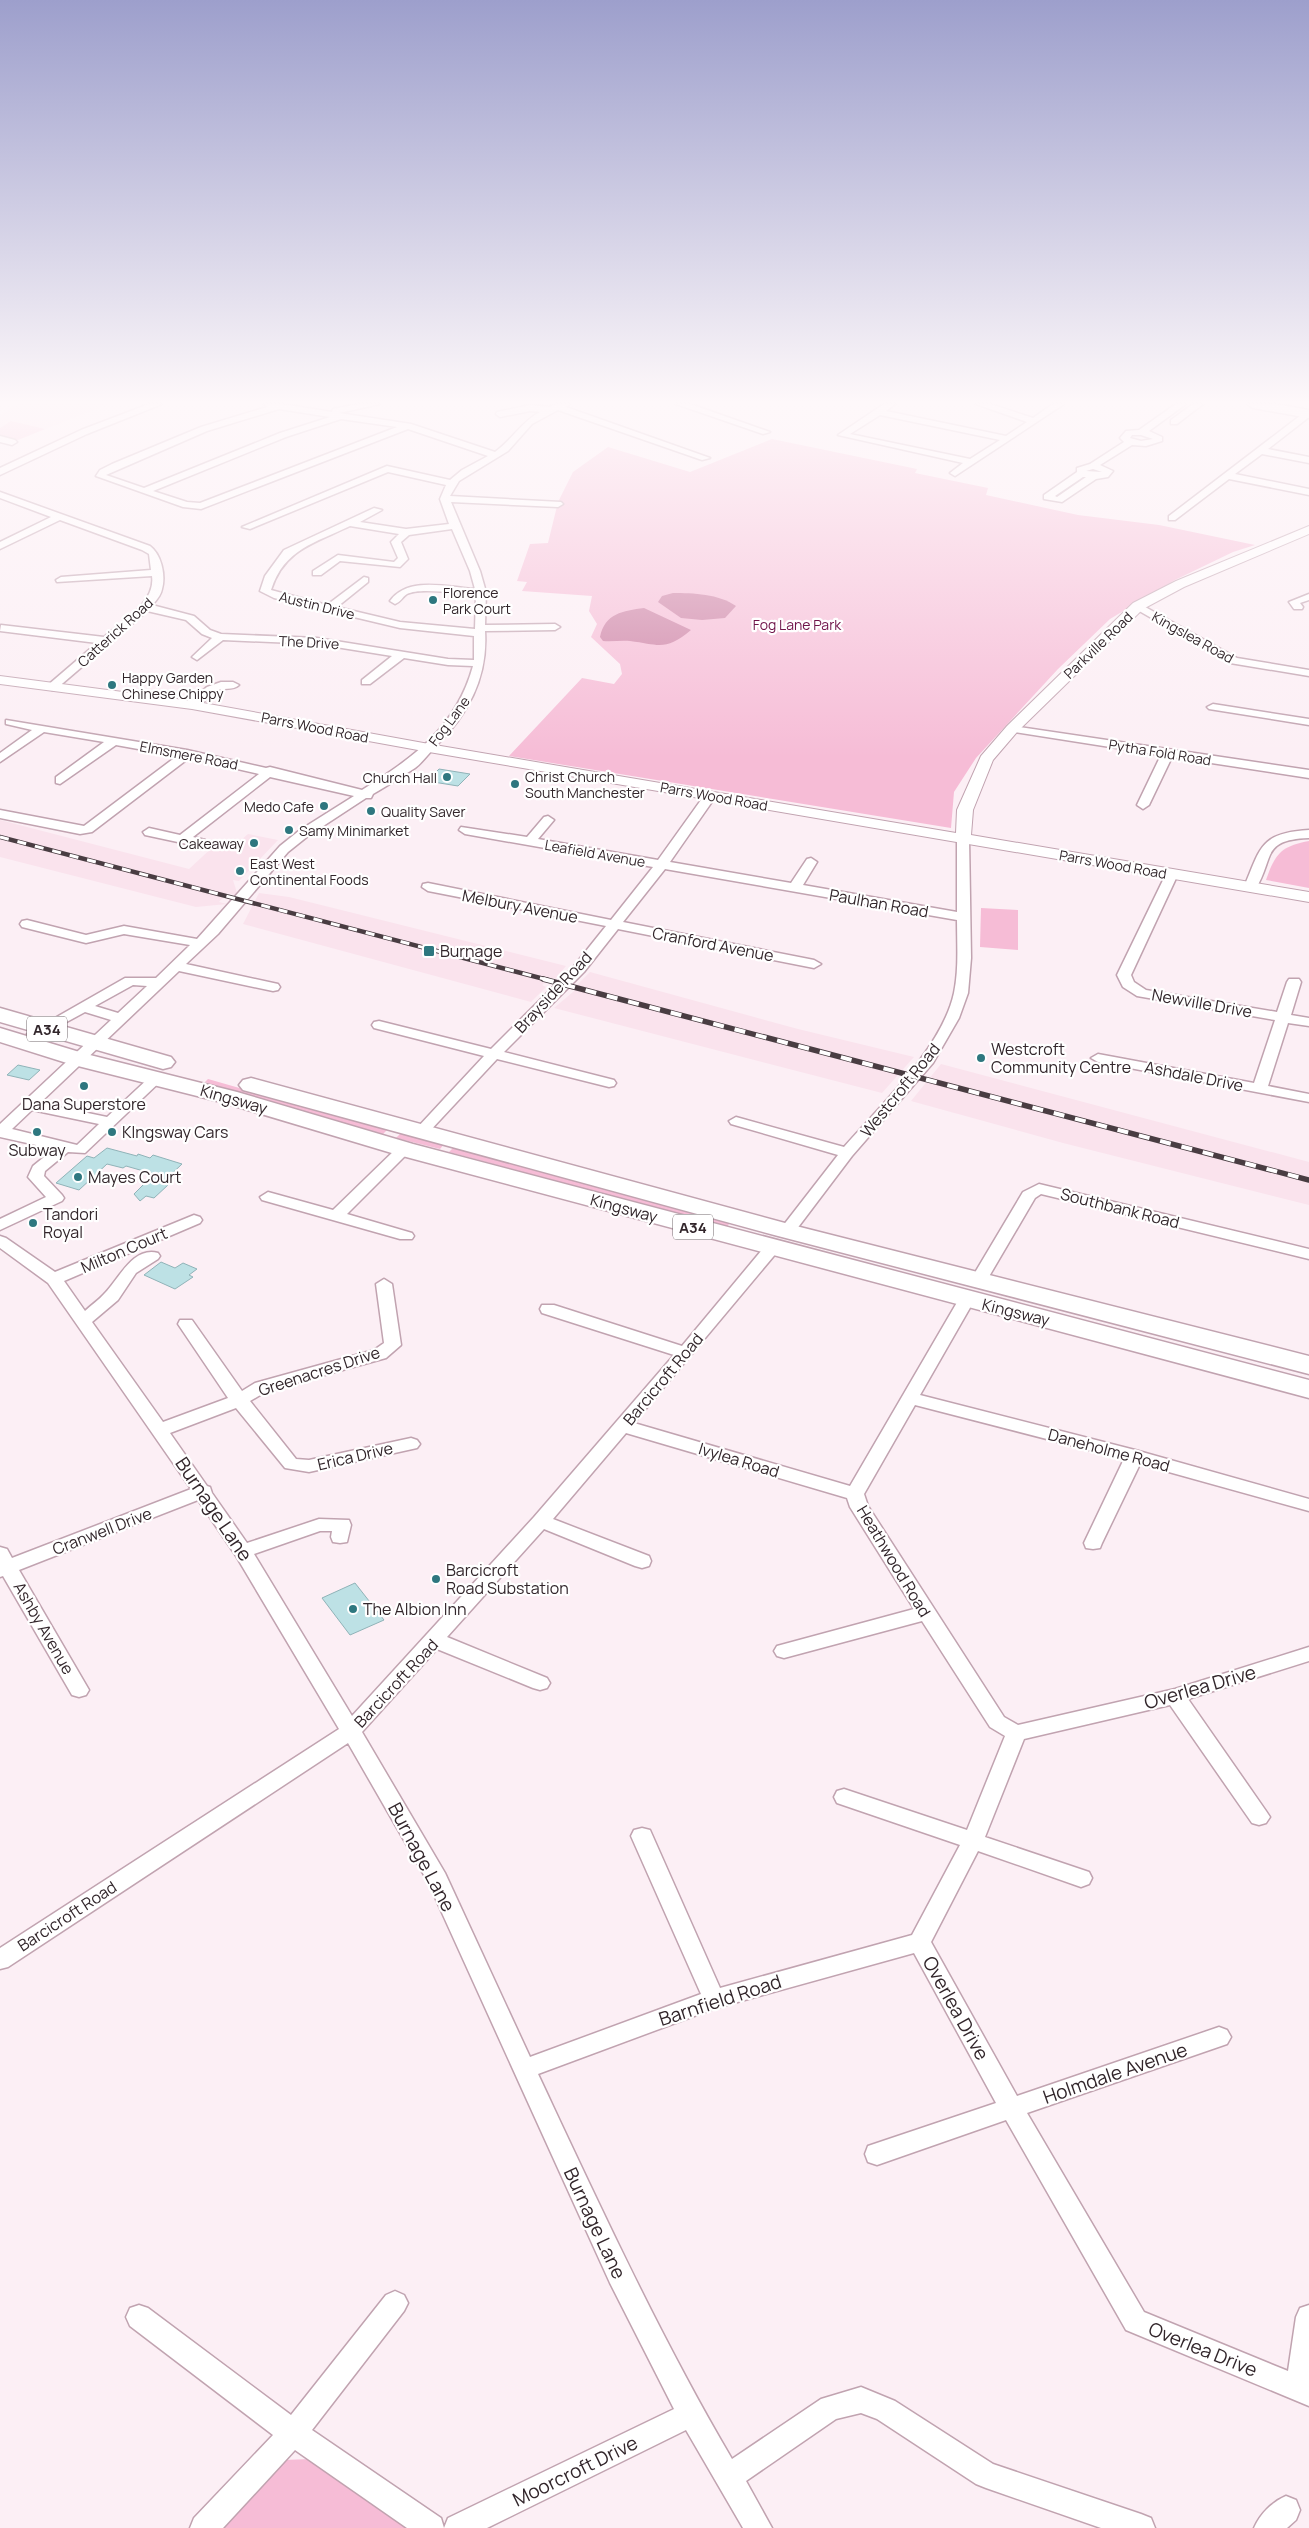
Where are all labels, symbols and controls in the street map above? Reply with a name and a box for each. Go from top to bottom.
place label: Florence Park Court [443,583,511,618]
street label: Austin Drive [277,586,357,624]
street label: Catterick Road [73,593,157,671]
marker: Florence Park Court [427,594,439,606]
street label: Parkville Road [1059,607,1137,683]
street label: Kingslea Road [1149,607,1237,667]
park label: Fog Lane Park [753,615,842,634]
street label: The Drive [278,631,340,653]
place label: Happy Garden Chinese Chippy [122,668,224,703]
marker: Happy Garden Chinese Chippy [106,679,118,691]
street label: Fog Lane [424,692,474,750]
street label: Parrs Wood Road [260,707,370,747]
street label: Pytha Fold Road [1107,735,1213,769]
street label: Elmsmere Road [138,736,240,774]
place label: Christ Church South Manchester [525,767,645,802]
place label: Church Hall [363,768,437,787]
marker: Church Hall [441,771,453,783]
street label: Parrs Wood Road [659,777,769,815]
marker: Christ Church South Manchester [509,778,521,790]
place label: Medo Cafe [244,797,314,816]
marker: Medo Cafe [318,800,330,812]
place label: Quality Saver [381,802,466,821]
marker: Quality Saver [365,805,377,817]
place label: Samy Minimarket [299,821,409,840]
marker: Samy Minimarket [283,824,295,836]
place label: Cakeaway [179,834,245,853]
street label: Leafield Avenue [543,835,647,871]
marker: Cakeaway [248,837,260,849]
street label: Parrs Wood Road [1058,845,1168,883]
place label: East West Continental Foods [250,854,369,889]
marker: East West Continental Foods [234,865,246,877]
street label: Paulhan Road [828,883,930,923]
street label: Melbury Avenue [460,884,580,928]
street label: Cranford Avenue [650,921,776,967]
place label: Burnage [440,940,502,962]
marker: Burnage [422,944,436,958]
street label: Brayside Road [509,946,597,1038]
street label: Newville Drive [1150,983,1254,1023]
road number: A34 [27,1016,67,1042]
street label: Westcroft Road [855,1038,945,1142]
place label: Westcroft Community Centre [991,1038,1131,1078]
marker: Westcroft Community Centre [975,1052,987,1064]
street label: Ashdale Drive [1143,1056,1245,1096]
street label: Kingsway [198,1079,271,1119]
marker: Dana Superstore [78,1080,90,1092]
place label: Dana Superstore [22,1093,146,1115]
place label: KIngsway Cars [122,1121,228,1143]
marker: Subway [31,1126,43,1138]
marker: KIngsway Cars [106,1126,118,1138]
place label: Subway [8,1139,66,1161]
place label: Mayes Court [88,1166,182,1188]
marker: Mayes Court [72,1171,84,1183]
street label: Southbank Road [1058,1183,1182,1233]
street label: Kingsway [588,1188,661,1228]
place label: Tandori Royal [43,1203,98,1243]
road number: A34 [673,1214,713,1240]
marker: Tandori Royal [27,1217,39,1229]
street label: Milton Court [77,1222,171,1278]
street label: Kingsway [980,1293,1053,1331]
street label: Barcicroft Road [618,1328,708,1430]
street label: Greenacres Drive [255,1341,383,1401]
street label: Daneholme Road [1046,1423,1172,1477]
street label: Erica Drive [315,1437,395,1475]
street label: Ivylea Road [696,1437,782,1483]
street label: Burnage Lane [170,1452,258,1566]
street label: Heathwood Road [852,1501,936,1621]
street label: Cranwell Drive [49,1502,155,1560]
place label: Barcicroft Road Substation [446,1559,569,1599]
marker: Barcicroft Road Substation [430,1573,442,1585]
street label: Ashby Avenue [9,1578,79,1678]
place label: The Albion Inn [363,1598,467,1620]
marker: The Albion Inn [347,1603,359,1615]
street label: Barcicroft Road [349,1634,443,1732]
street label: Overlea Drive [1141,1659,1259,1715]
street label: Burnage Lane [382,1798,462,1916]
street label: Barcicroft Road [13,1876,121,1956]
street label: Overlea Drive [917,1951,995,2065]
street label: Barnfield Road [655,1968,785,2032]
street label: Holmdale Avenue [1039,2036,1191,2110]
street label: Burnage Lane [558,2163,632,2283]
street label: Overlea Drive [1145,2315,1261,2383]
street label: Moorcroft Drive [508,2429,642,2513]

